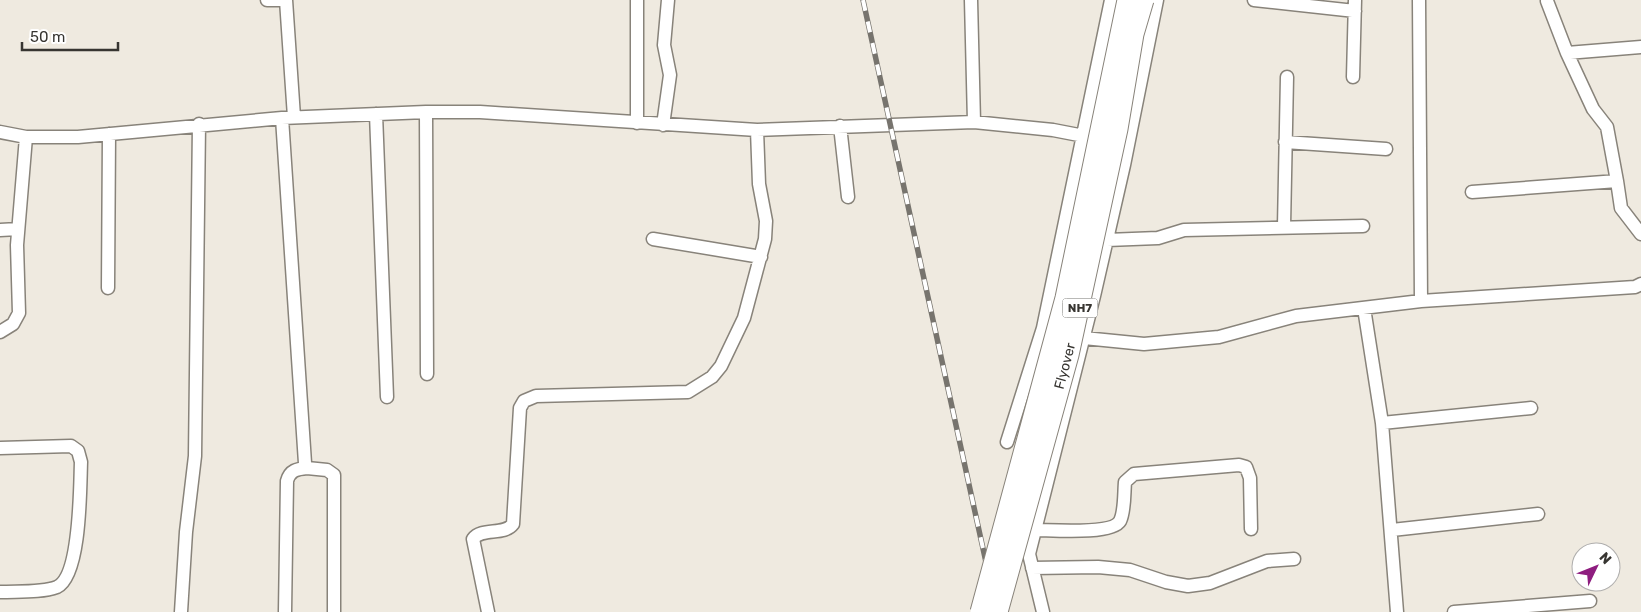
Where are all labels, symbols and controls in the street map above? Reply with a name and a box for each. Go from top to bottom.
scale bar [22,20,119,52]
text: 50 m [30,28,65,46]
road number: NH7 [1062,298,1098,318]
street label: Flyover [1051,340,1080,391]
north arrow [1571,542,1621,592]
text: N [1595,549,1615,568]

